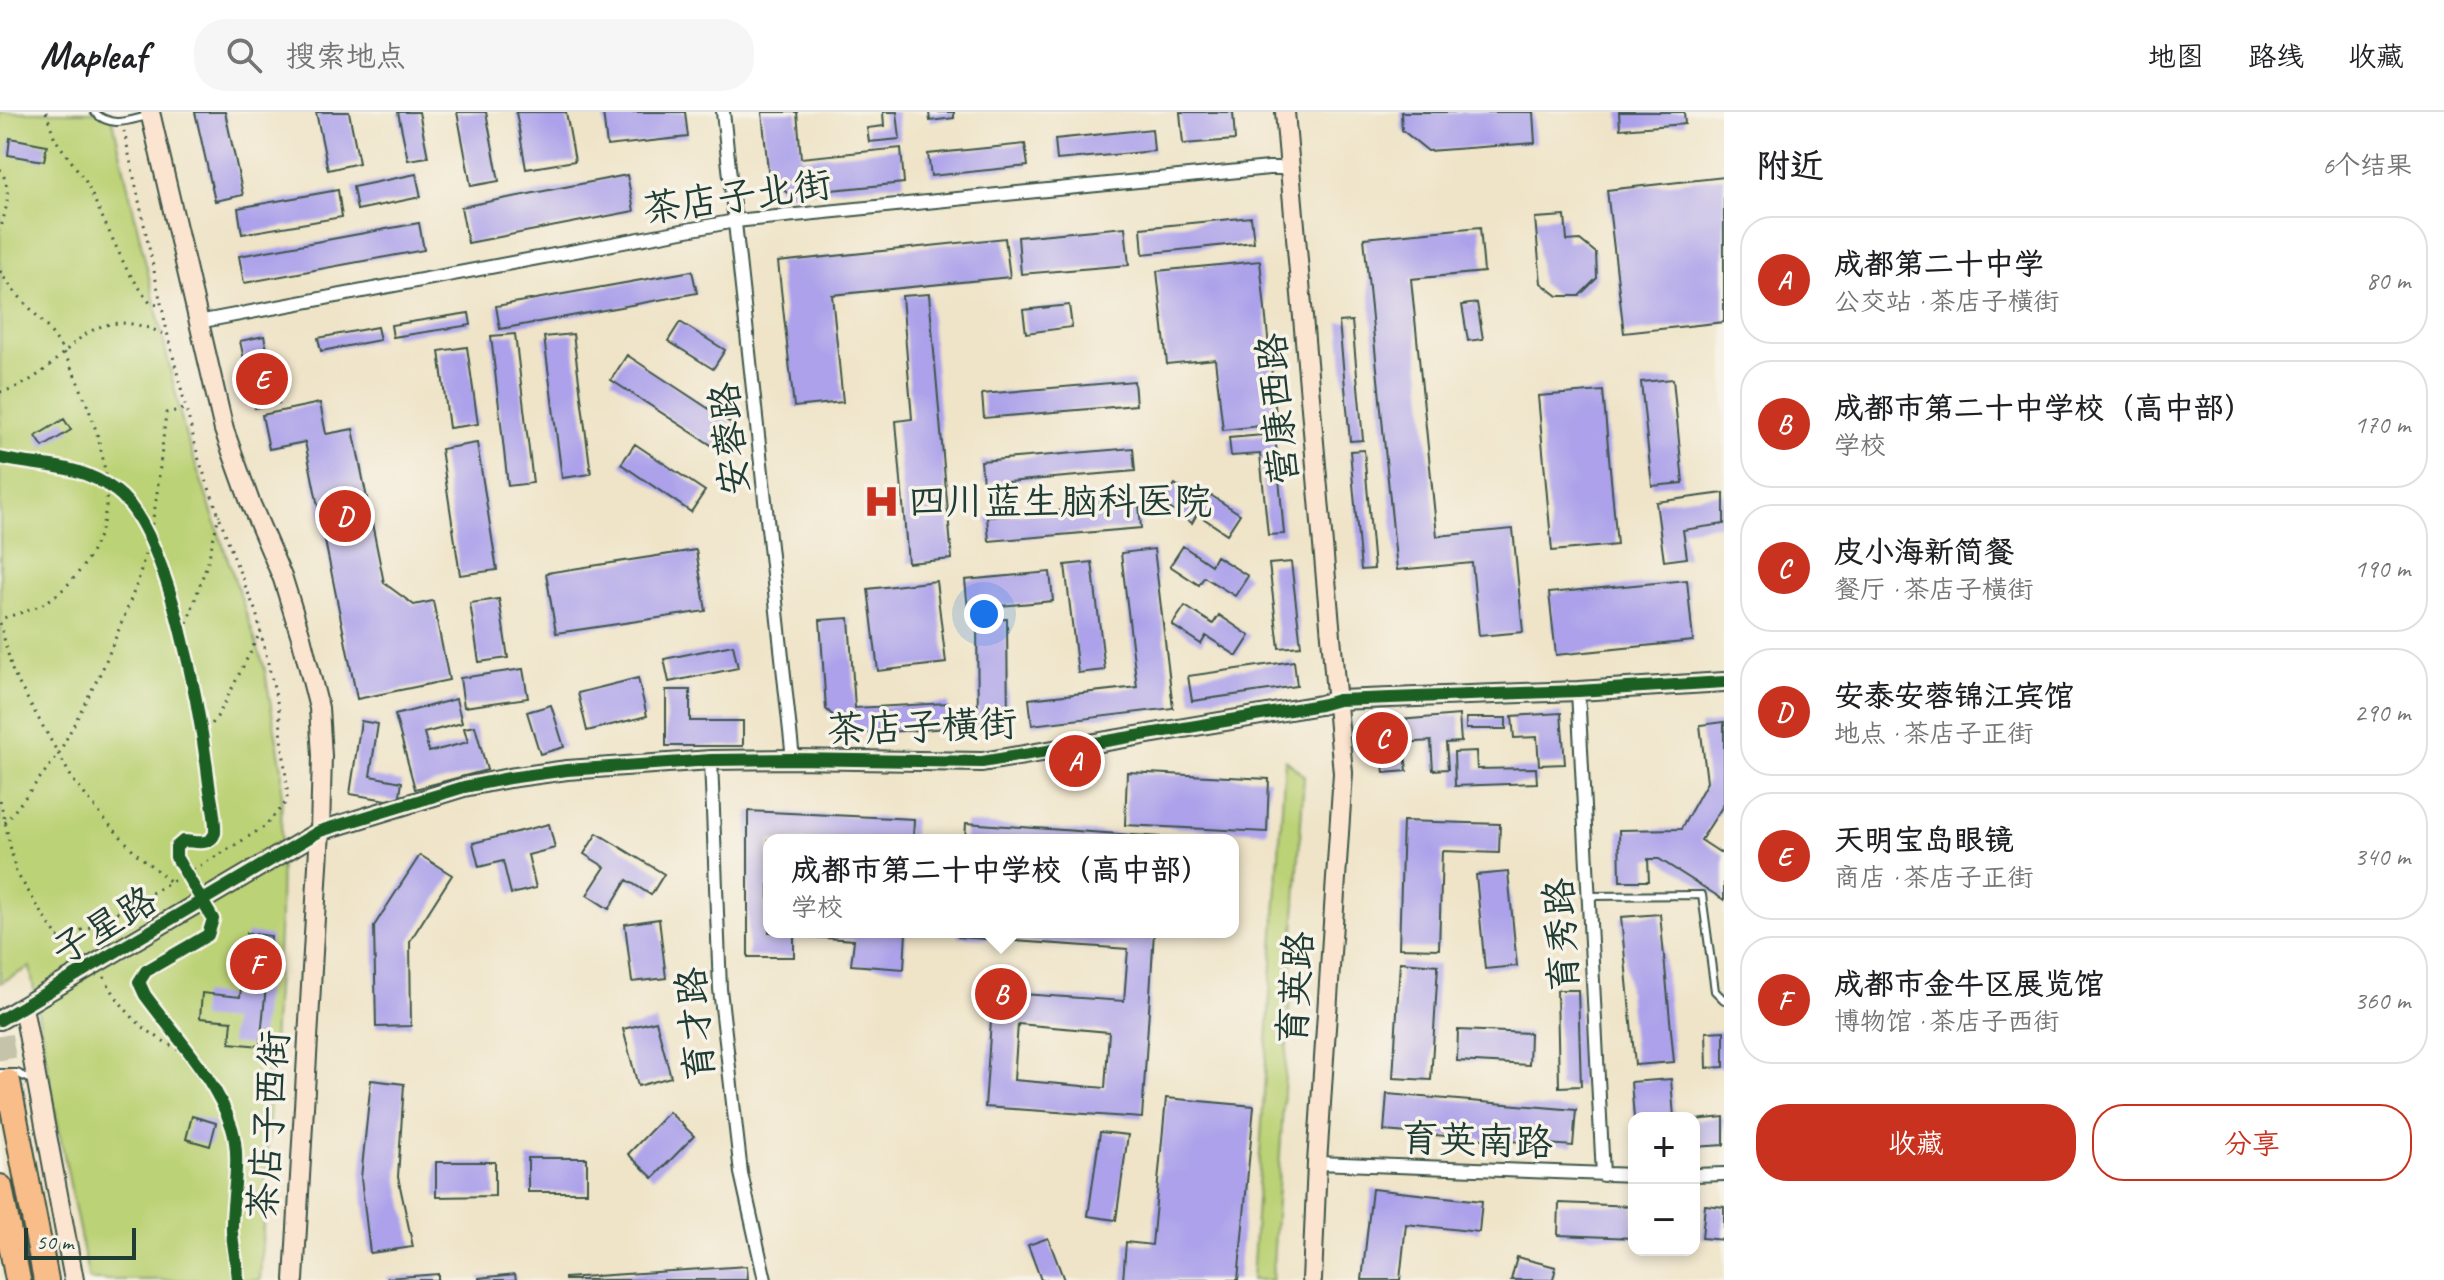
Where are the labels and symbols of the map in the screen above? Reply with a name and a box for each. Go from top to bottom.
street label: 茶店子北街 [640,160,834,233]
street label: 营康西路 [1247,331,1308,487]
pin: E [236,349,288,409]
street label: 安蓉路 [700,380,759,498]
place label: 四川蓝生脑科医院 [908,478,1212,525]
hospital icon: 四川蓝生脑科医院 [863,482,901,520]
pin: D [319,486,371,546]
your location [964,594,1004,634]
street label: 茶店子横街 [826,700,1018,753]
pin: C [1356,708,1408,768]
pin: A [1049,731,1101,791]
street label: 子星路 [43,876,165,975]
street label: 育秀路 [1535,877,1588,993]
street label: 育英路 [1268,930,1323,1047]
pin: F [230,934,282,994]
pin: B [975,964,1027,1024]
street label: 育才路 [667,965,724,1083]
street label: 茶店子西街 [238,1029,299,1221]
street label: 育英南路 [1400,1114,1554,1167]
scale bar [24,1224,136,1260]

